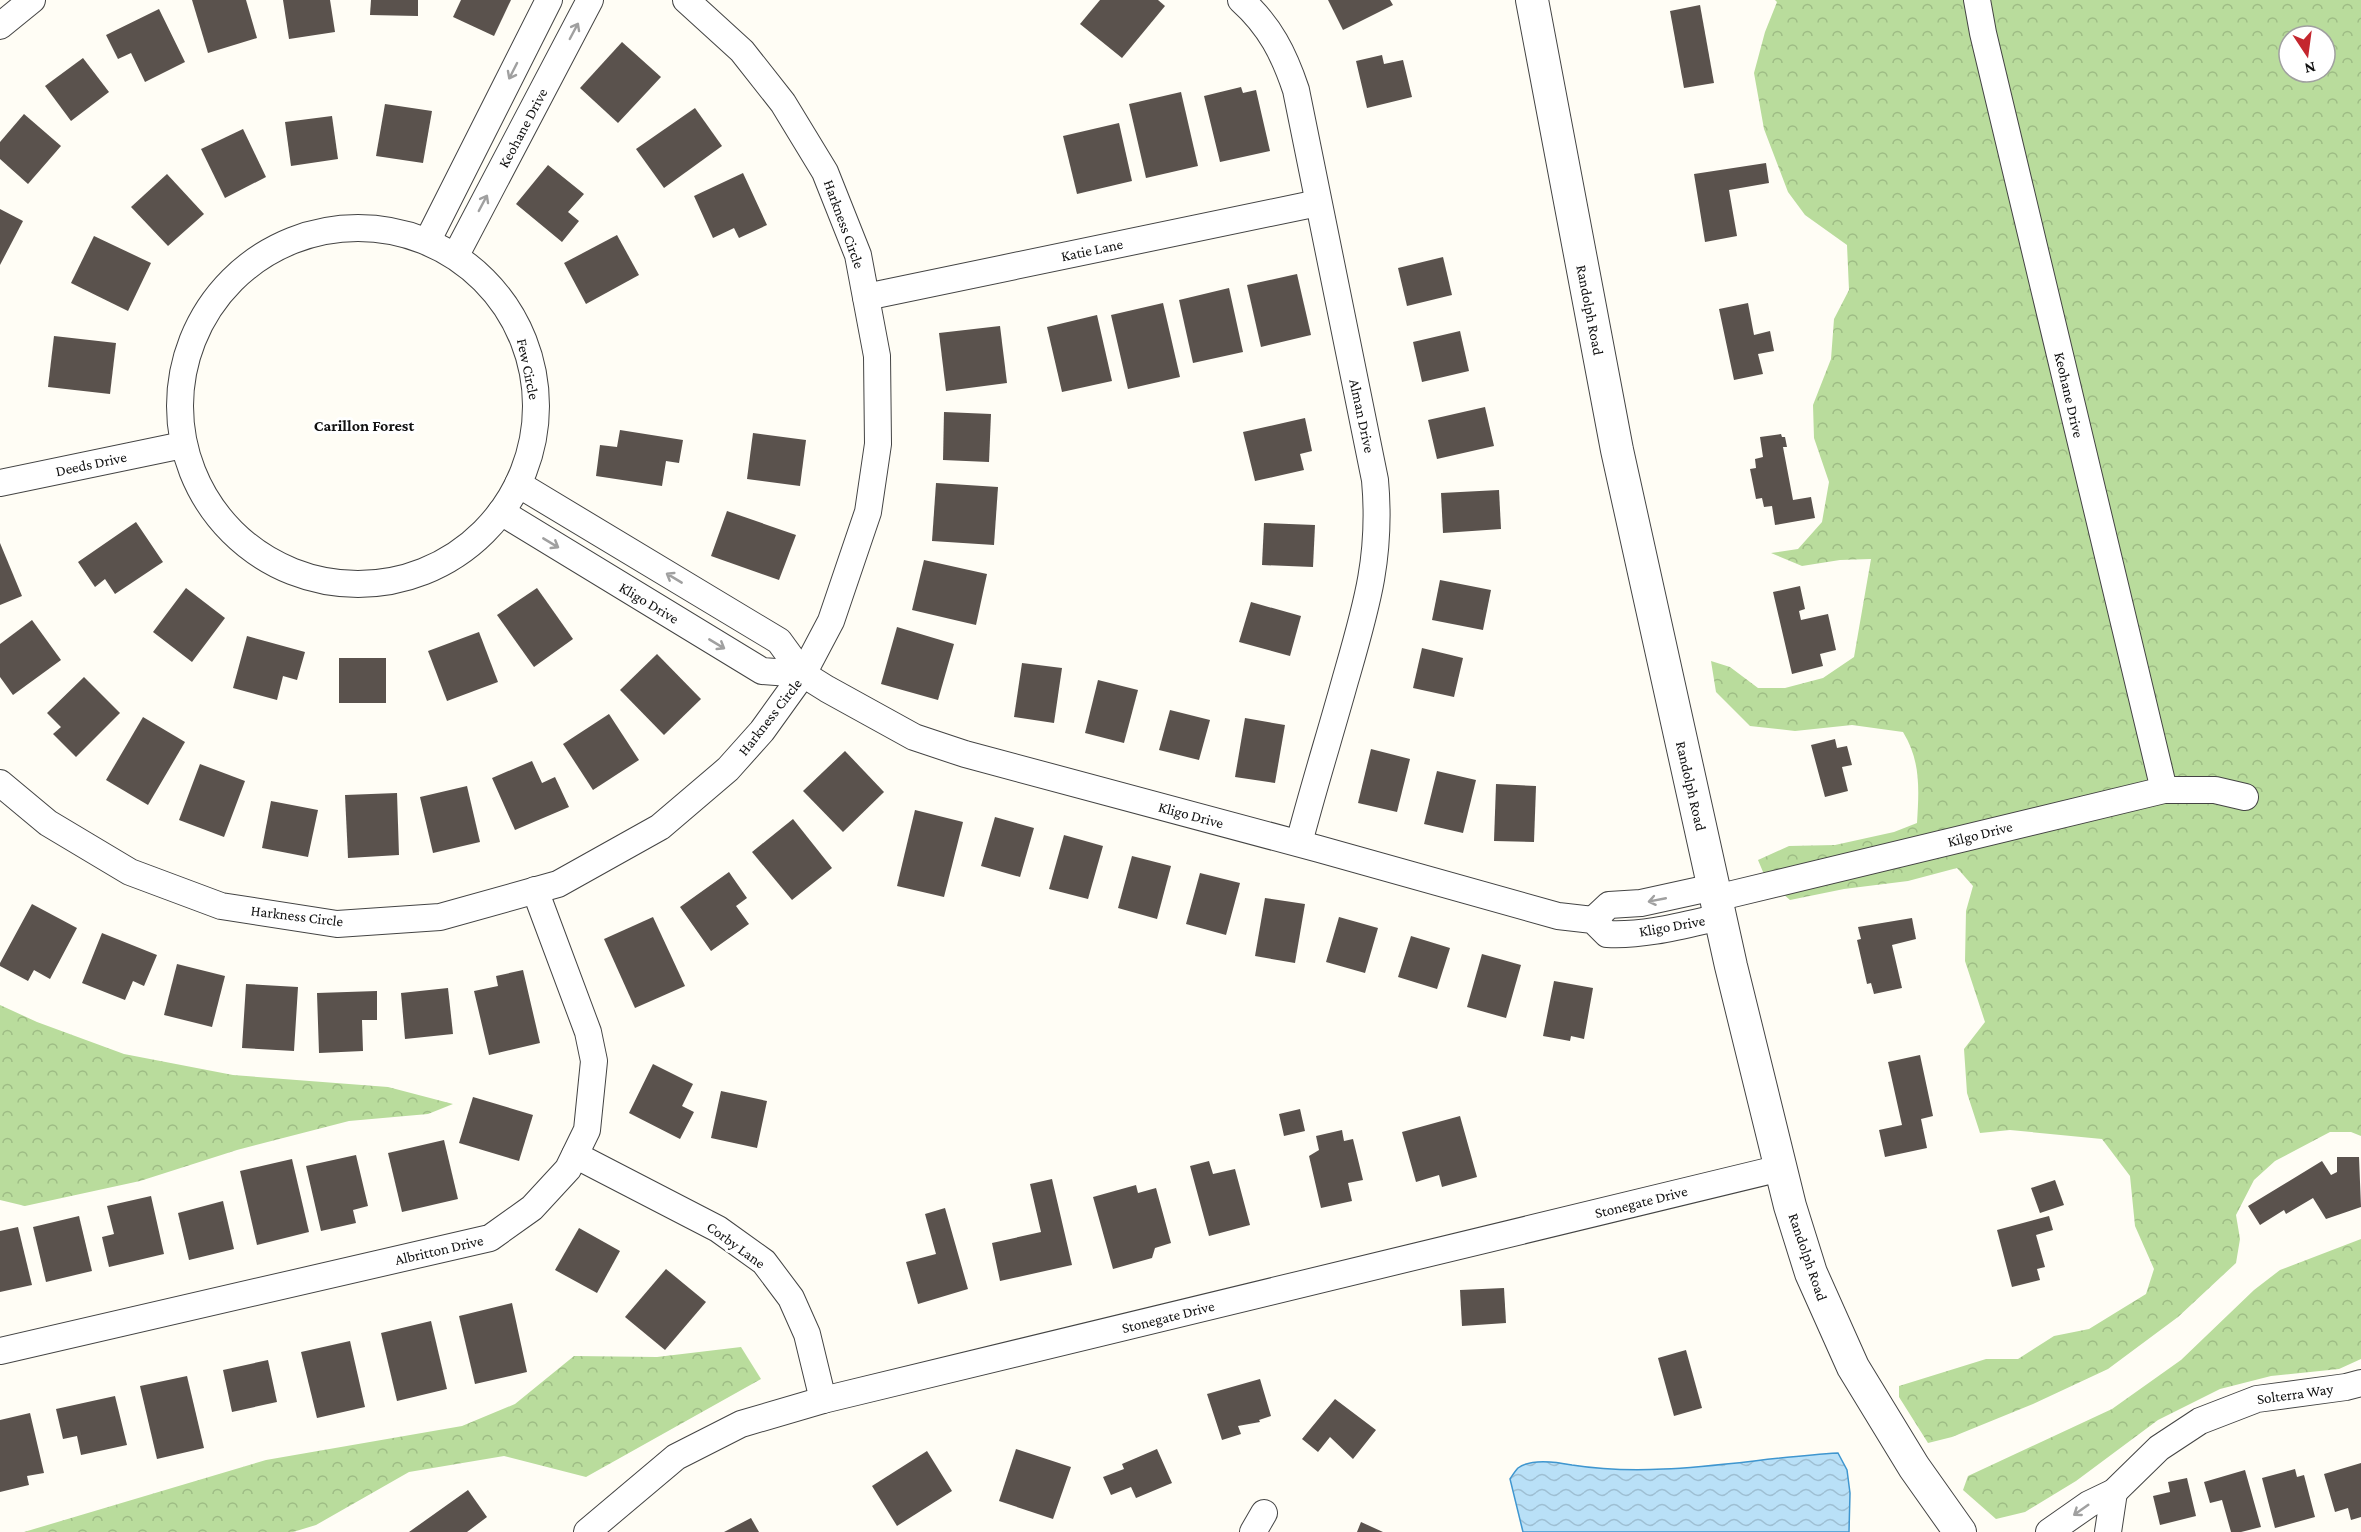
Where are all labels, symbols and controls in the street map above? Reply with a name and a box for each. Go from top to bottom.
one-way arrow [568,23,580,40]
north arrow [2277,24,2337,84]
text: N [2303,59,2317,78]
one-way arrow [507,62,519,79]
street label: Keohane Drive [495,85,551,170]
street label: Harkness Circle [821,178,868,271]
one-way arrow [478,195,489,213]
street label: Katie Lane [1060,236,1125,264]
street label: Randolph Road [1572,263,1607,357]
street label: Few Circle [514,337,542,401]
street label: Keohane Drive [2051,351,2087,440]
street label: Alman Drive [1346,378,1378,455]
district label: Carillon Forest [314,417,414,434]
street label: Deeds Drive [54,449,128,479]
one-way arrow [542,537,559,549]
one-way arrow [666,571,683,583]
street label: Kligo Drive [616,579,682,628]
one-way arrow [708,639,725,651]
street label: Harkness Circle [735,675,805,759]
street label: Randolph Road [1672,740,1709,833]
street label: Kligo Drive [1157,799,1226,832]
street label: Kilgo Drive [1946,818,2015,851]
one-way arrow [1647,895,1667,906]
street label: Harkness Circle [250,902,344,930]
street label: Kligo Drive [1638,912,1707,941]
street label: Stonegate Drive [1593,1183,1690,1222]
street label: Randolph Road [1785,1211,1831,1303]
street label: Corby Lane [703,1219,769,1272]
street label: Albritton Drive [393,1232,485,1268]
street label: Stonegate Drive [1120,1298,1217,1337]
street label: Solterra Way [2256,1381,2334,1408]
one-way arrow [2073,1504,2089,1516]

